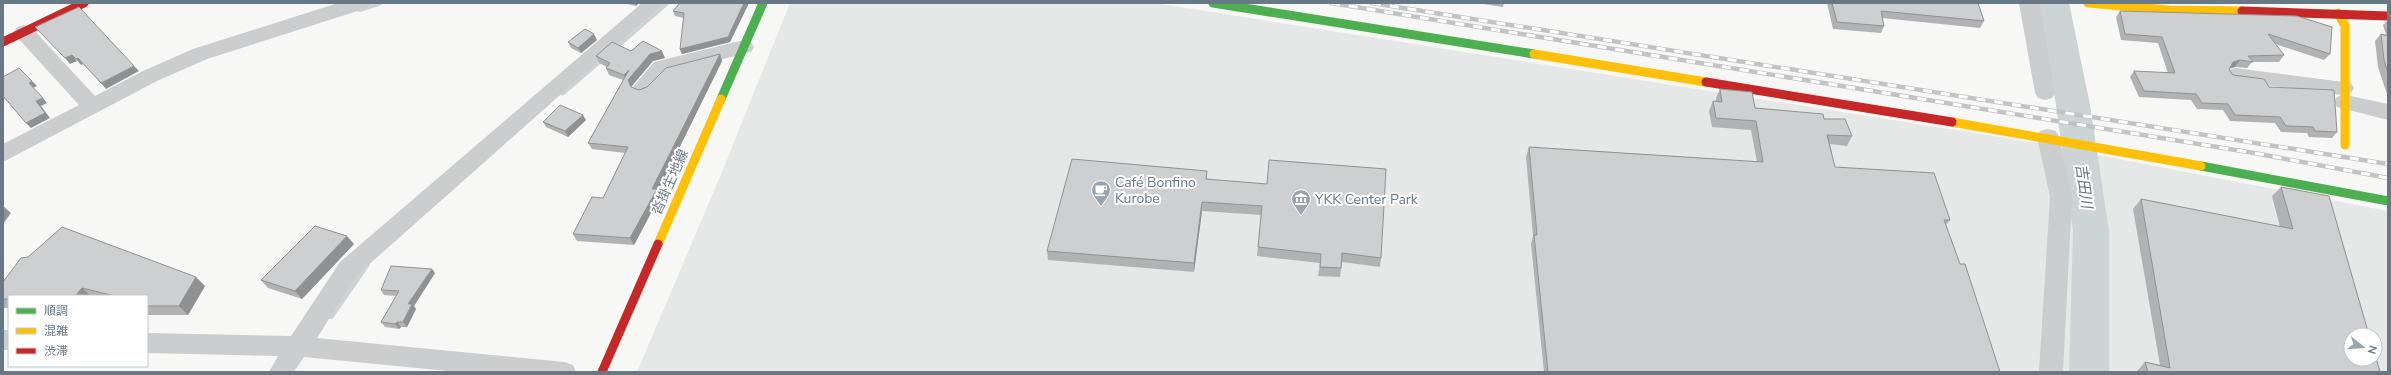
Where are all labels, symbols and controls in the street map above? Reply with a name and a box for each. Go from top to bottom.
street label: 沓掛生地線 [647,146,693,218]
water label: 吉田川 [2071,162,2097,212]
place label: Café Bonfino Kurobe [1115,173,1196,208]
cafe icon: Café Bonfino Kurobe [1090,179,1112,207]
museum icon: YKK Center Park [1290,188,1312,216]
place label: YKK Center Park [1314,190,1419,209]
legend [8,295,148,367]
text: 順調 [44,303,68,319]
text: 混雑 [44,323,68,339]
north arrow [2343,327,2383,367]
text: 渋滞 [44,343,68,359]
text: N [2364,344,2380,356]

